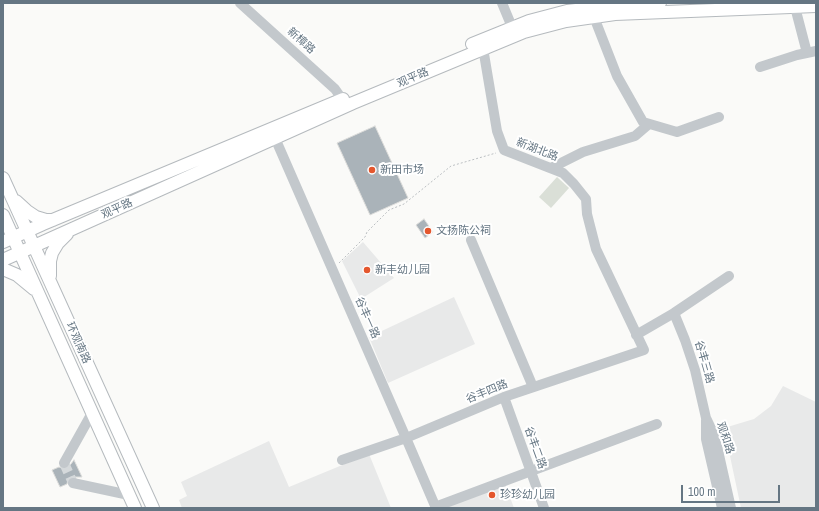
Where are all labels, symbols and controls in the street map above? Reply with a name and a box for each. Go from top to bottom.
street label: 新樟路 [284,25,318,57]
street label: 观平路 [395,65,431,91]
street label: 新湖北路 [514,136,560,164]
place label: 新田市场 [380,163,424,177]
marker: 新田市场 [367,165,377,175]
street label: 观平路 [99,196,135,222]
place label: 文扬陈公祠 [436,224,491,238]
marker: 文扬陈公祠 [423,226,433,236]
place label: 新丰幼儿园 [375,263,430,277]
marker: 新丰幼儿园 [362,265,372,275]
street label: 谷丰一路 [352,295,382,341]
street label: 环观南路 [63,320,93,366]
street label: 谷丰三路 [692,339,716,385]
street label: 谷丰四路 [464,378,510,406]
street label: 观和路 [714,420,736,456]
street label: 谷丰二路 [521,425,549,471]
scale bar [683,477,782,503]
text: 100 m [688,484,715,500]
place label: 珍珍幼儿园 [500,488,555,502]
marker: 珍珍幼儿园 [487,490,497,500]

